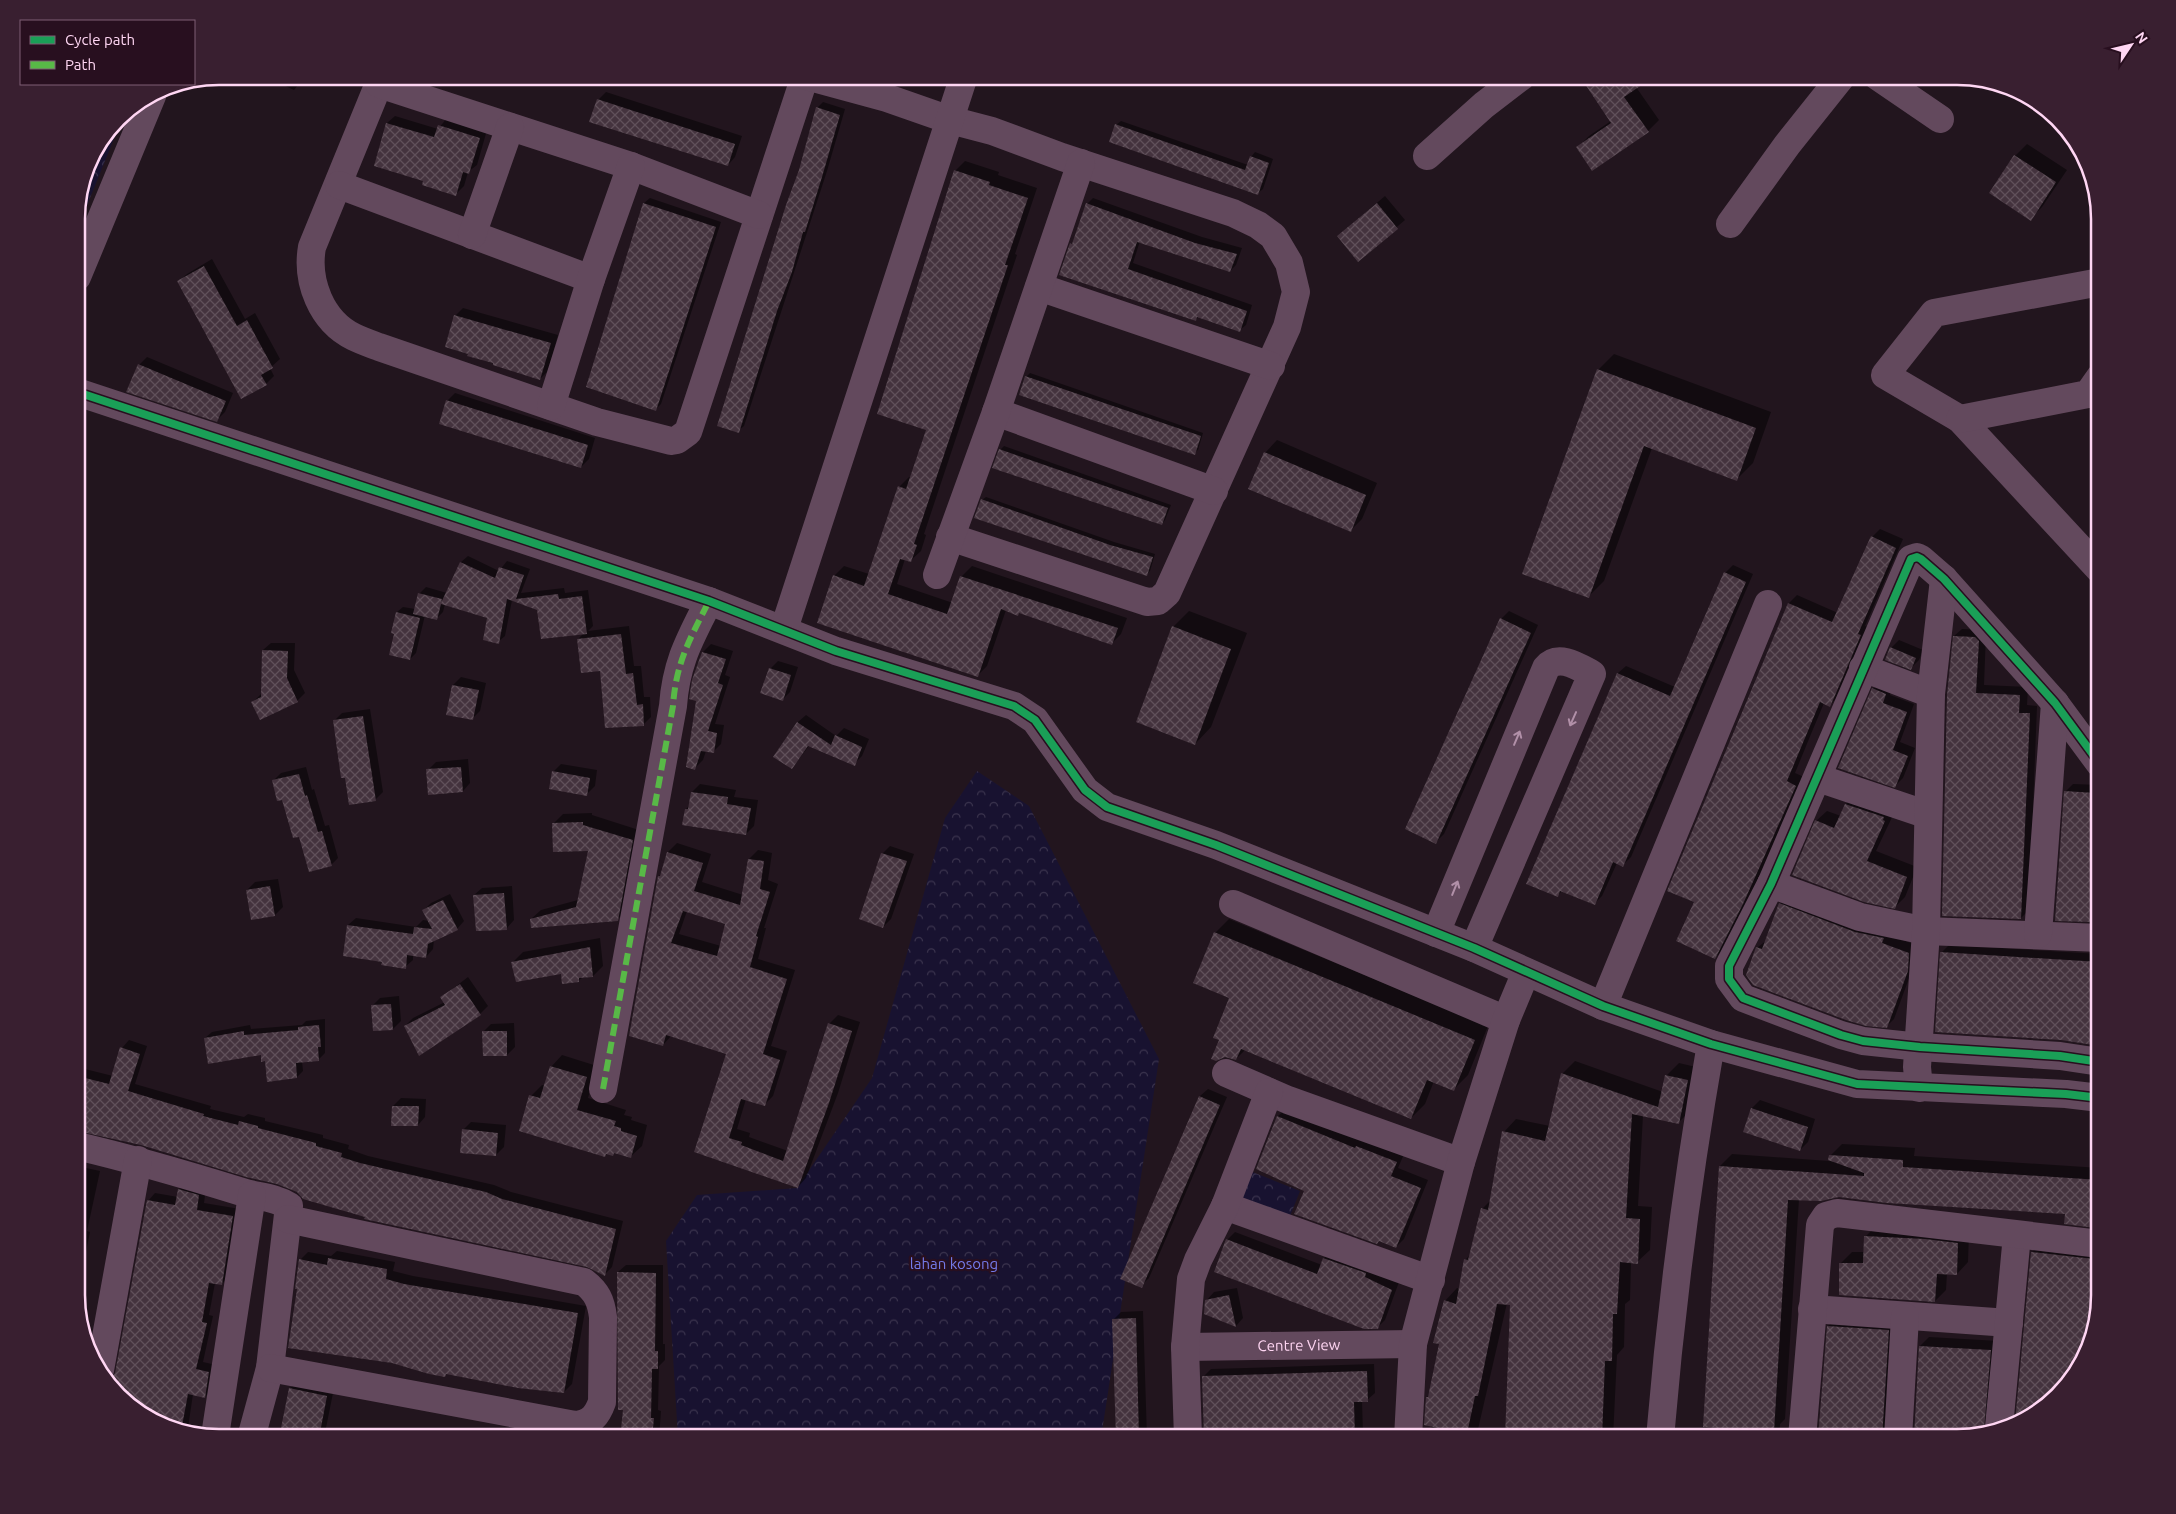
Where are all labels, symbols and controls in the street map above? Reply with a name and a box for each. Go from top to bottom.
legend [20,20,195,85]
north arrow [2106,20,2156,70]
text: N [2132,29,2151,46]
text: Cycle path [65,31,135,48]
text: Path [65,56,96,73]
one-way arrow [1568,711,1578,726]
one-way arrow [1513,731,1523,746]
one-way arrow [1450,881,1460,896]
park label: lahan kosong [910,1255,998,1272]
street label: Centre View [1257,1336,1341,1354]

